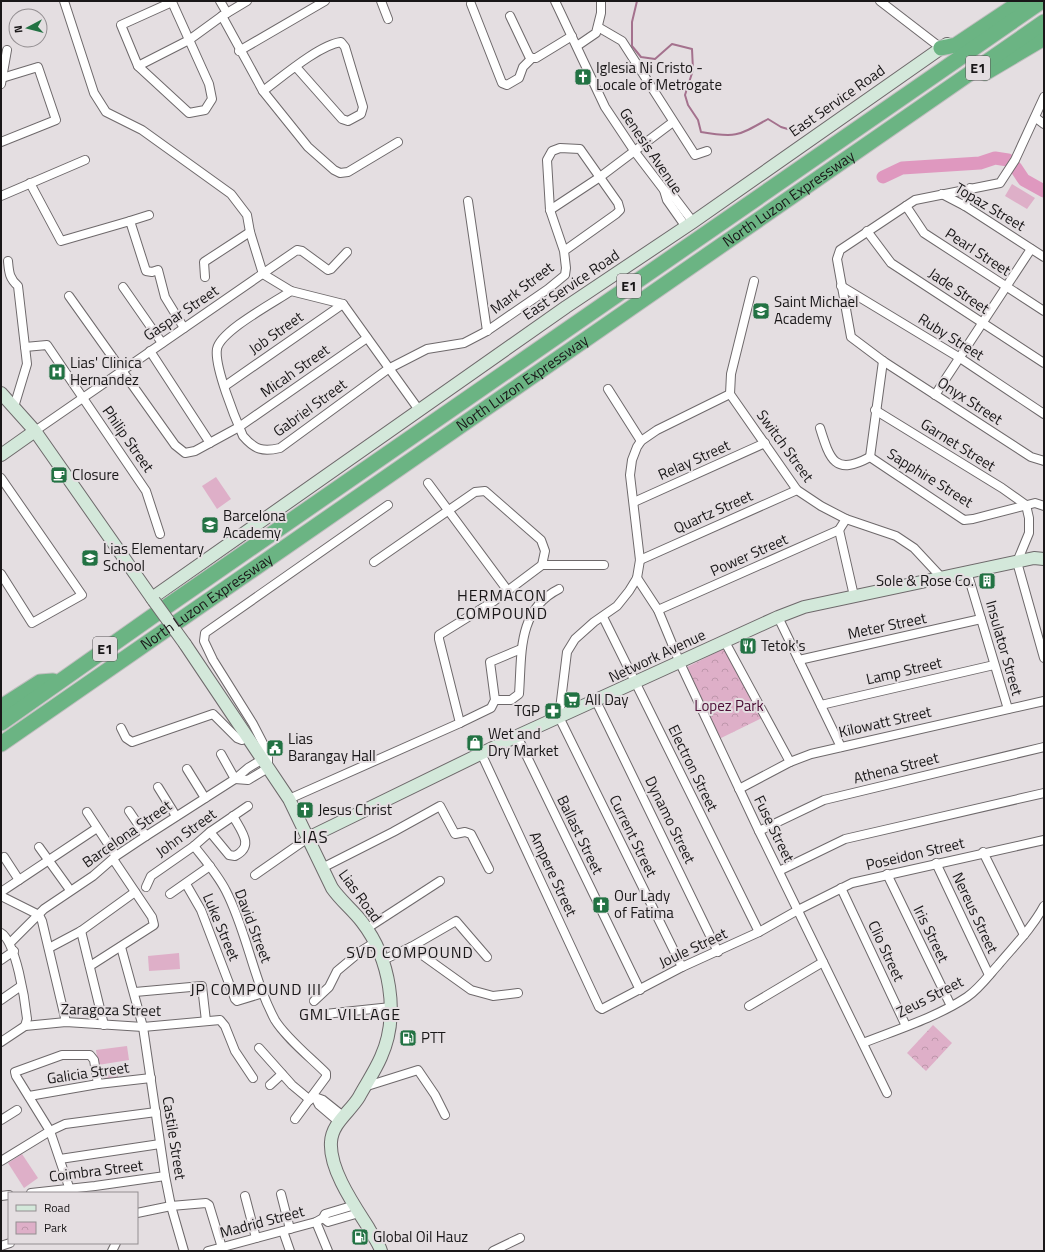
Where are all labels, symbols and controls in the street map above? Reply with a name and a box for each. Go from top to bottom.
north arrow [8,8,48,48]
text: N [10,24,26,34]
place label: Iglesia Ni Cristo - Locale of Metrogate [596,56,722,96]
road number: E1 [966,56,990,80]
street label: East Service Road [784,59,889,142]
church icon: Iglesia Ni Cristo - Locale of Metrogate [573,67,593,87]
street label: Genesis Avenue [614,103,689,199]
street label: North Luzon Expressway [717,144,859,252]
street label: Topaz Street [951,176,1031,237]
street label: Pearl Street [941,222,1016,282]
street label: East Service Road [518,244,624,326]
street label: Mark Street [485,256,559,319]
street label: Jade Street [924,262,995,320]
road number: E1 [617,274,641,298]
street label: Gaspar Street [139,279,224,346]
place label: Saint Michael Academy [774,290,859,330]
school or university icon: Saint Michael Academy [751,301,771,321]
street label: Job Street [244,305,308,360]
street label: Ruby Street [914,307,989,366]
street label: North Luzon Expressway [451,329,593,437]
street label: Micah Street [255,338,335,403]
place label: Lias' Clinica Hernandez [70,351,142,391]
hospital icon: Lias' Clinica Hernandez [47,362,67,382]
street label: Onyx Street [933,371,1008,431]
street label: Gabriel Street [268,373,352,442]
street label: Philip Street [97,401,160,477]
street label: Switch Street [751,405,820,487]
street label: Garnet Street [916,412,1001,477]
street label: Relay Street [654,433,734,486]
street label: Sapphire Street [883,442,978,514]
place label: Closure [72,463,119,486]
cafe icon: Closure [49,465,69,485]
street label: Quartz Street [669,484,757,539]
place label: Barcelona Academy [223,504,286,544]
school or university icon: Barcelona Academy [200,515,220,535]
street label: Power Street [706,527,792,582]
place label: Lias Elementary School [103,537,204,577]
street label: North Luzon Expressway [135,547,277,655]
school or university icon: Lias Elementary School [80,548,100,568]
place label: Sole & Rose Co. [876,569,974,592]
building icon: Sole & Rose Co. [977,571,997,591]
district label: HERMACON COMPOUND [456,583,548,625]
street label: Insulator Street [980,598,1029,699]
street label: Meter Street [845,606,929,645]
street label: Network Avenue [604,623,709,688]
place label: Tetok's [761,634,805,657]
restaurant icon: Tetok's [738,636,758,656]
road number: E1 [93,637,117,661]
street label: Lamp Street [864,650,945,690]
place label: All Day [585,688,629,711]
supermarket icon: All Day [562,690,582,710]
park label: Lopez Park [694,694,764,717]
place label: TGP [514,699,540,722]
street label: Kilowatt Street [836,700,934,743]
pharmacy icon: TGP [543,701,563,721]
street label: Electron Street [662,720,725,816]
place label: Wet and Dry Market [488,722,559,762]
place label: Lias Barangay Hall [288,727,376,767]
shop icon: Wet and Dry Market [465,733,485,753]
public building icon: Lias Barangay Hall [265,738,285,758]
street label: Athena Street [851,746,942,789]
street label: Dynamo Street [639,772,702,868]
street label: Ballast Street [551,791,610,879]
street label: Current Street [604,791,664,881]
street label: Fuse Street [748,791,801,867]
street label: Barcelona Street [77,794,177,873]
place label: Jesus Christ [318,798,393,821]
church icon: Jesus Christ [295,800,315,820]
street label: John Street [151,802,221,863]
district label: LIAS [293,824,329,850]
street label: Ampere Street [524,827,584,921]
street label: Poseidon Street [863,831,967,876]
street label: Lias Road [333,864,388,927]
street label: Nereus Street [947,868,1005,958]
place label: Our Lady of Fatima [614,884,674,924]
street label: David Street [229,886,278,967]
street label: Luke Street [197,889,246,965]
church icon: Our Lady of Fatima [591,895,611,915]
street label: Iris Street [908,901,955,967]
street label: Clio Street [862,917,911,986]
street label: Joule Street [655,921,731,973]
district label: SVD COMPOUND [346,940,474,964]
street label: Zeus Street [892,970,968,1023]
district label: JP COMPOUND III [190,977,322,1001]
street label: Zaragoza Street [61,997,162,1022]
district label: GML VILLAGE [299,1002,401,1026]
place label: PTT [421,1026,446,1049]
fuel station icon: PTT [398,1028,418,1048]
street label: Galicia Street [45,1055,131,1090]
street label: Castile Street [157,1095,193,1182]
street label: Coimbra Street [48,1153,145,1188]
legend [8,1192,138,1244]
text: Road [44,1198,70,1217]
street label: Madrid Street [217,1199,307,1244]
text: Park [44,1218,67,1237]
place label: Global Oil Hauz [373,1225,468,1248]
fuel station icon: Global Oil Hauz [350,1227,370,1247]

